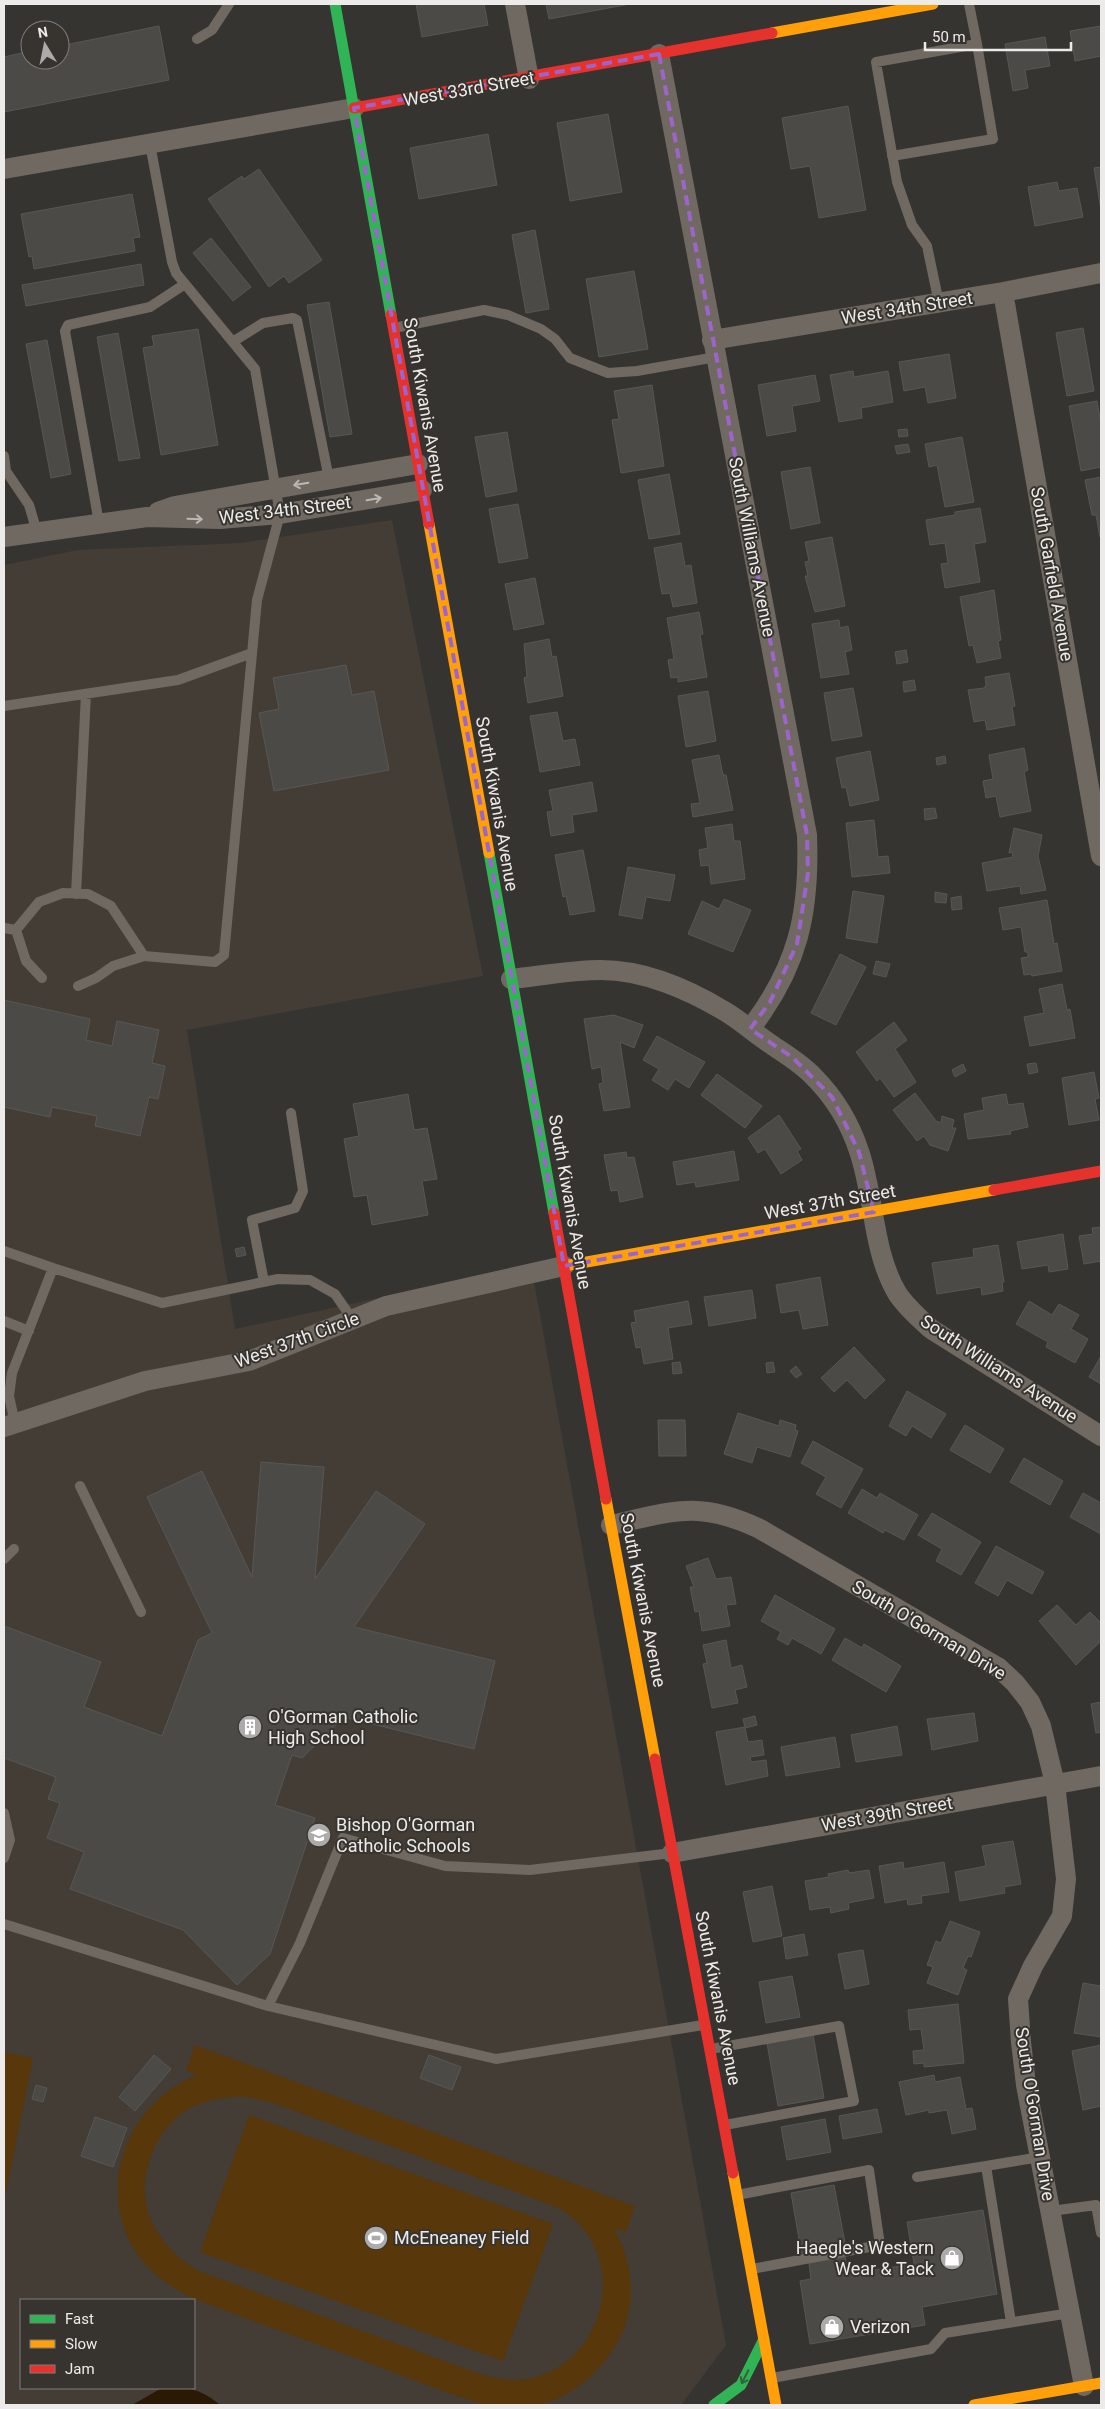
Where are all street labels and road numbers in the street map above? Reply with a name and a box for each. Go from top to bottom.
street label: West 33rd Street [402,67,536,110]
street label: West 34th Street [840,287,974,328]
street label: South Kiwanis Avenue [400,316,451,494]
street label: South Williams Avenue [725,455,780,639]
street label: South Garfield Avenue [1027,485,1078,663]
street label: West 34th Street [218,491,352,528]
street label: South Kiwanis Avenue [472,715,523,893]
street label: South Kiwanis Avenue [545,1113,596,1291]
street label: West 37th Street [763,1180,897,1223]
street label: West 37th Circle [232,1307,362,1372]
street label: South Williams Avenue [917,1310,1082,1427]
street label: South Kiwanis Avenue [616,1511,671,1689]
street label: South O'Gorman Drive [849,1575,1010,1684]
street label: West 39th Street [820,1792,954,1835]
street label: South Kiwanis Avenue [691,1909,746,2087]
street label: South O'Gorman Drive [1011,2025,1060,2202]

